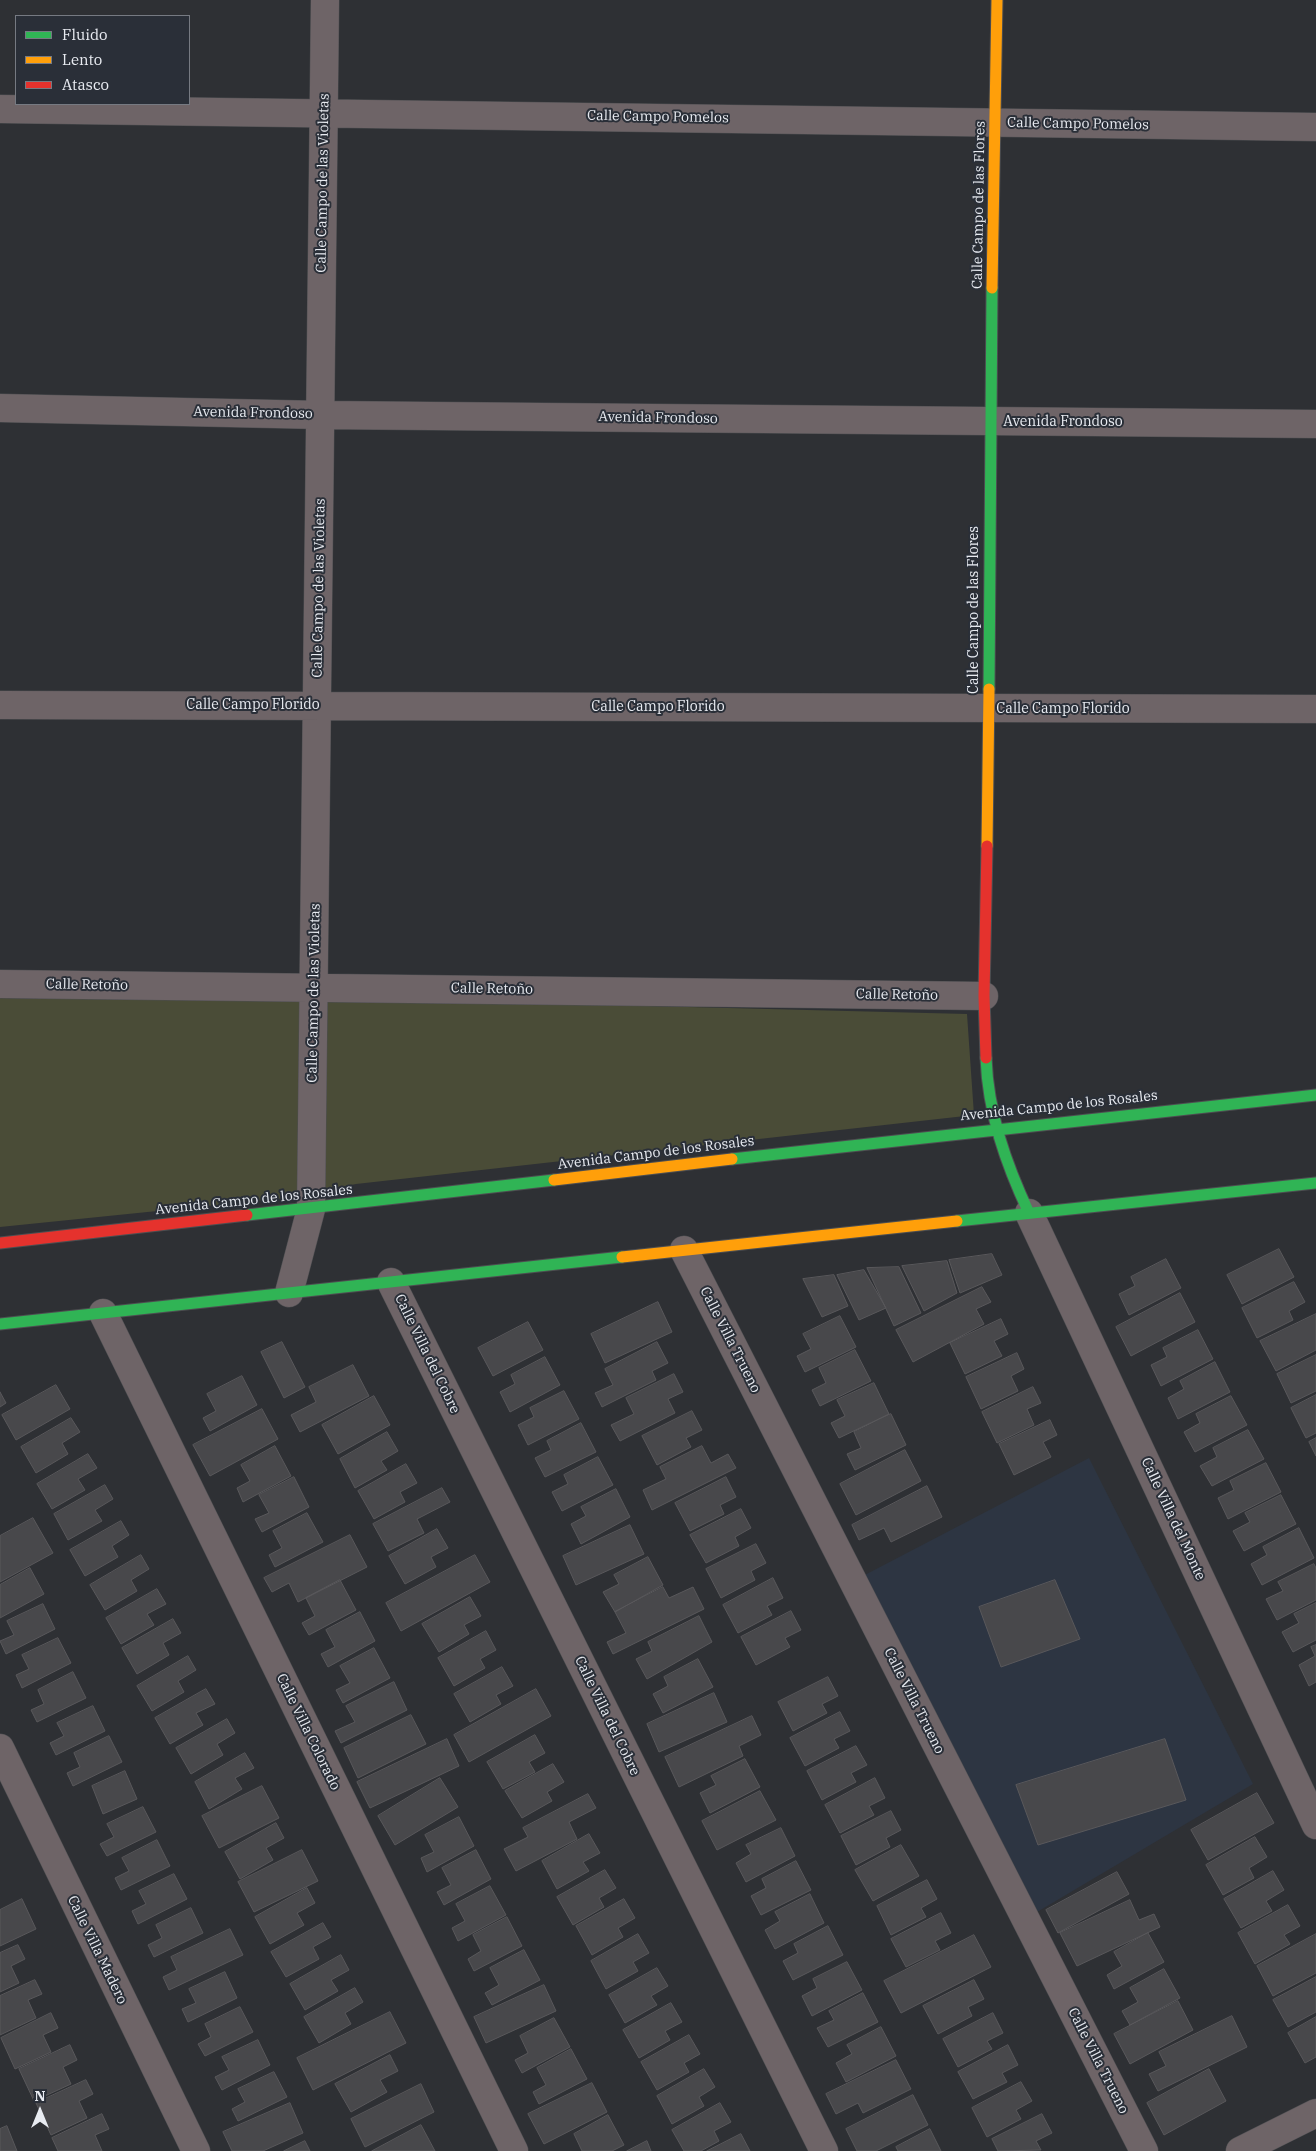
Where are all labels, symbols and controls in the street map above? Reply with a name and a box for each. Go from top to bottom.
legend [15,15,190,105]
text: Fluido [62,25,107,44]
text: Lento [62,50,102,69]
text: Atasco [62,75,109,94]
street label: Calle Campo de las Violetas [313,93,333,273]
street label: Calle Campo Pomelos [587,107,729,127]
street label: Calle Campo Pomelos [1007,114,1149,134]
street label: Calle Campo de las Flores [969,121,989,289]
street label: Avenida Frondoso [193,404,313,422]
street label: Avenida Frondoso [598,409,718,427]
street label: Avenida Frondoso [1003,414,1123,430]
street label: Calle Campo de las Violetas [309,498,329,678]
street label: Calle Campo de las Flores [966,526,982,694]
street label: Calle Campo Florido [186,697,320,713]
street label: Calle Campo Florido [591,699,725,715]
street label: Calle Campo Florido [996,701,1130,717]
street label: Calle Campo de las Violetas [304,903,324,1083]
street label: Calle Retoño [46,976,128,994]
street label: Calle Retoño [451,980,533,998]
street label: Calle Retoño [856,986,938,1004]
street label: Avenida Campo de los Rosales [960,1087,1158,1125]
street label: Avenida Campo de los Rosales [557,1133,755,1173]
street label: Avenida Campo de los Rosales [155,1181,353,1219]
street label: Calle Villa Trueno [696,1284,764,1396]
street label: Calle Villa del Cobre [391,1292,463,1416]
street label: Calle Villa del Monte [1137,1455,1209,1583]
street label: Calle Villa Trueno [880,1645,948,1757]
street label: Calle Villa del Cobre [571,1654,643,1778]
street label: Calle Villa Colorado [272,1671,344,1793]
street label: Calle Villa Madero [63,1893,131,2007]
street label: Calle Villa Trueno [1064,2005,1132,2117]
north arrow [15,2086,65,2136]
text: N [34,2087,46,2105]

